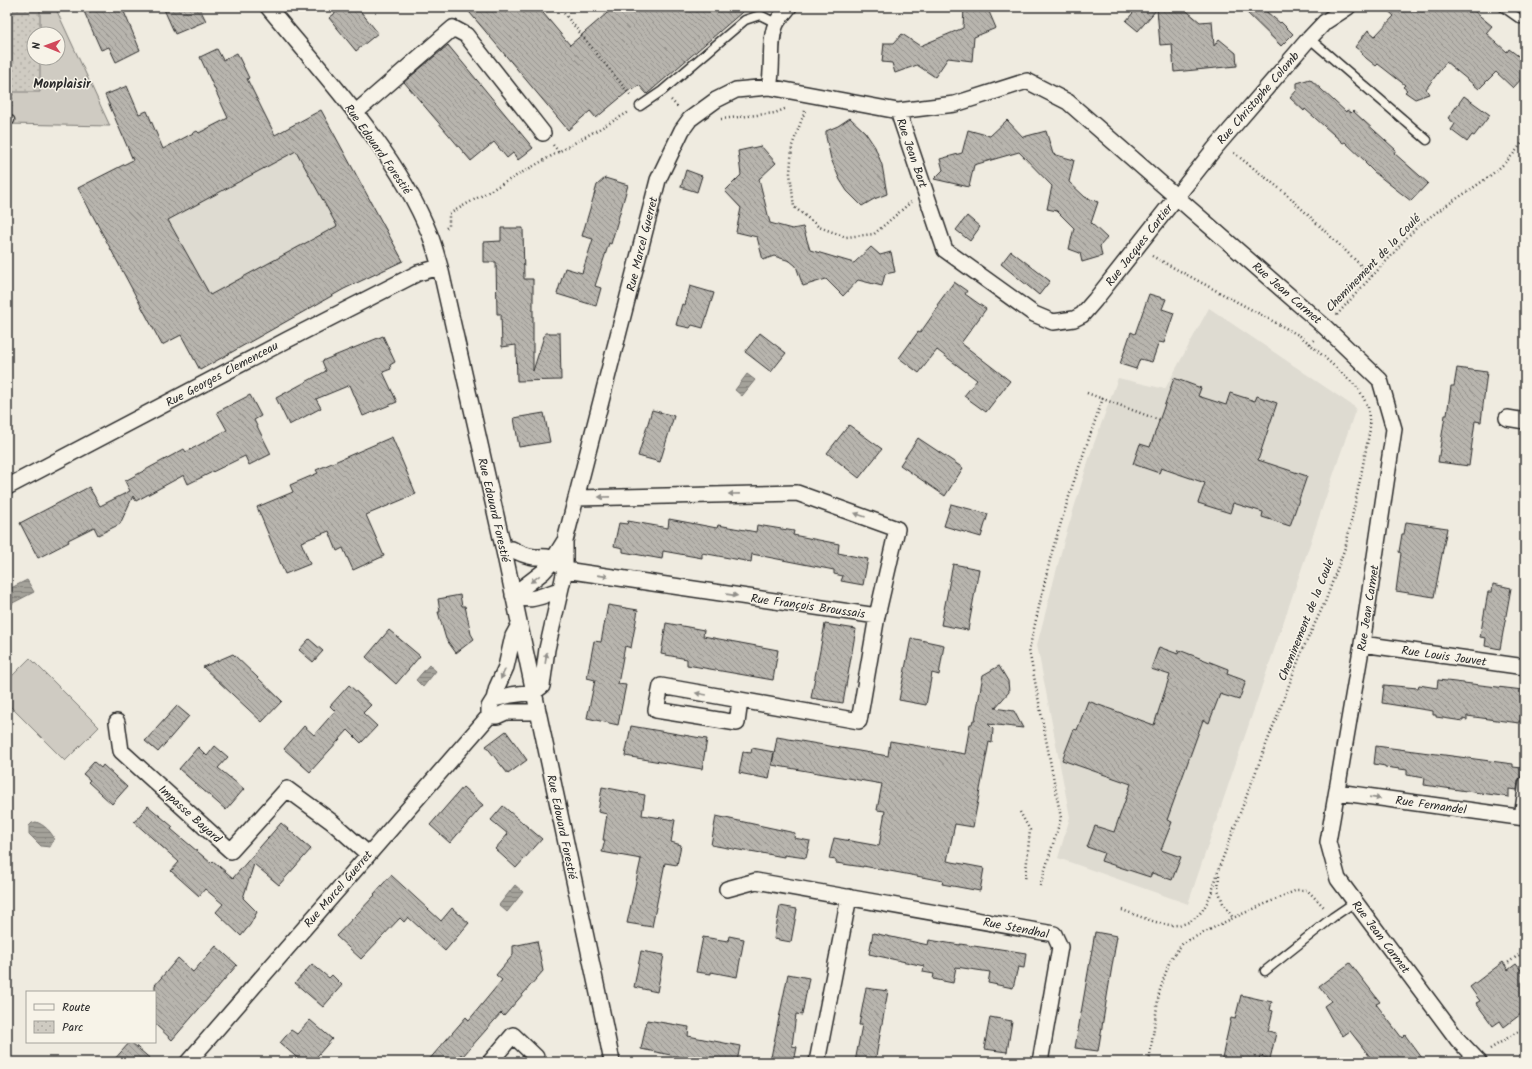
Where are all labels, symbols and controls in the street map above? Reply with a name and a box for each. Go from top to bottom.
north arrow [26,26,66,66]
text: N [28,42,46,49]
street label: Rue Christophe Colomb [1213,47,1305,149]
district label: Monplaisir [33,74,92,95]
street label: Rue Edouard Forestié [339,100,416,199]
street label: Rue Jean Bart [891,116,932,191]
street label: Rue Marcel Guerret [622,194,664,294]
street label: Rue Jacques Cartier [1101,199,1178,291]
street label: Cheminement de la Coulé [1321,209,1426,317]
street label: Rue Jean Carmet [1248,258,1326,329]
street label: Rue Georges Clemenceau [163,337,282,412]
street label: Rue Edouard Forestié [472,456,515,565]
one-way arrow [727,491,740,497]
one-way arrow [597,494,610,500]
one-way arrow [853,512,865,518]
street label: Cheminement de la Coulé [1273,556,1340,684]
street label: Rue Jean Carmet [1352,563,1385,653]
one-way arrow [597,573,609,579]
one-way arrow [529,574,540,583]
street label: Rue François Broussais [749,589,866,624]
one-way arrow [726,592,738,598]
street label: Rue Louis Jouvet [1400,641,1488,672]
one-way arrow [543,652,549,664]
one-way arrow [500,669,506,680]
one-way arrow [695,691,707,697]
street label: Rue Edouard Forestié [541,773,582,882]
street label: Impasse Bayard [154,781,226,849]
street label: Rue Fernandel [1394,791,1468,820]
one-way arrow [1369,795,1382,801]
street label: Rue Marcel Guerret [299,846,378,932]
street label: Rue Jean Carmet [1347,897,1415,978]
street label: Rue Stendhal [981,913,1051,944]
legend [26,991,156,1043]
text: Route [62,998,91,1017]
text: Parc [62,1018,83,1037]

